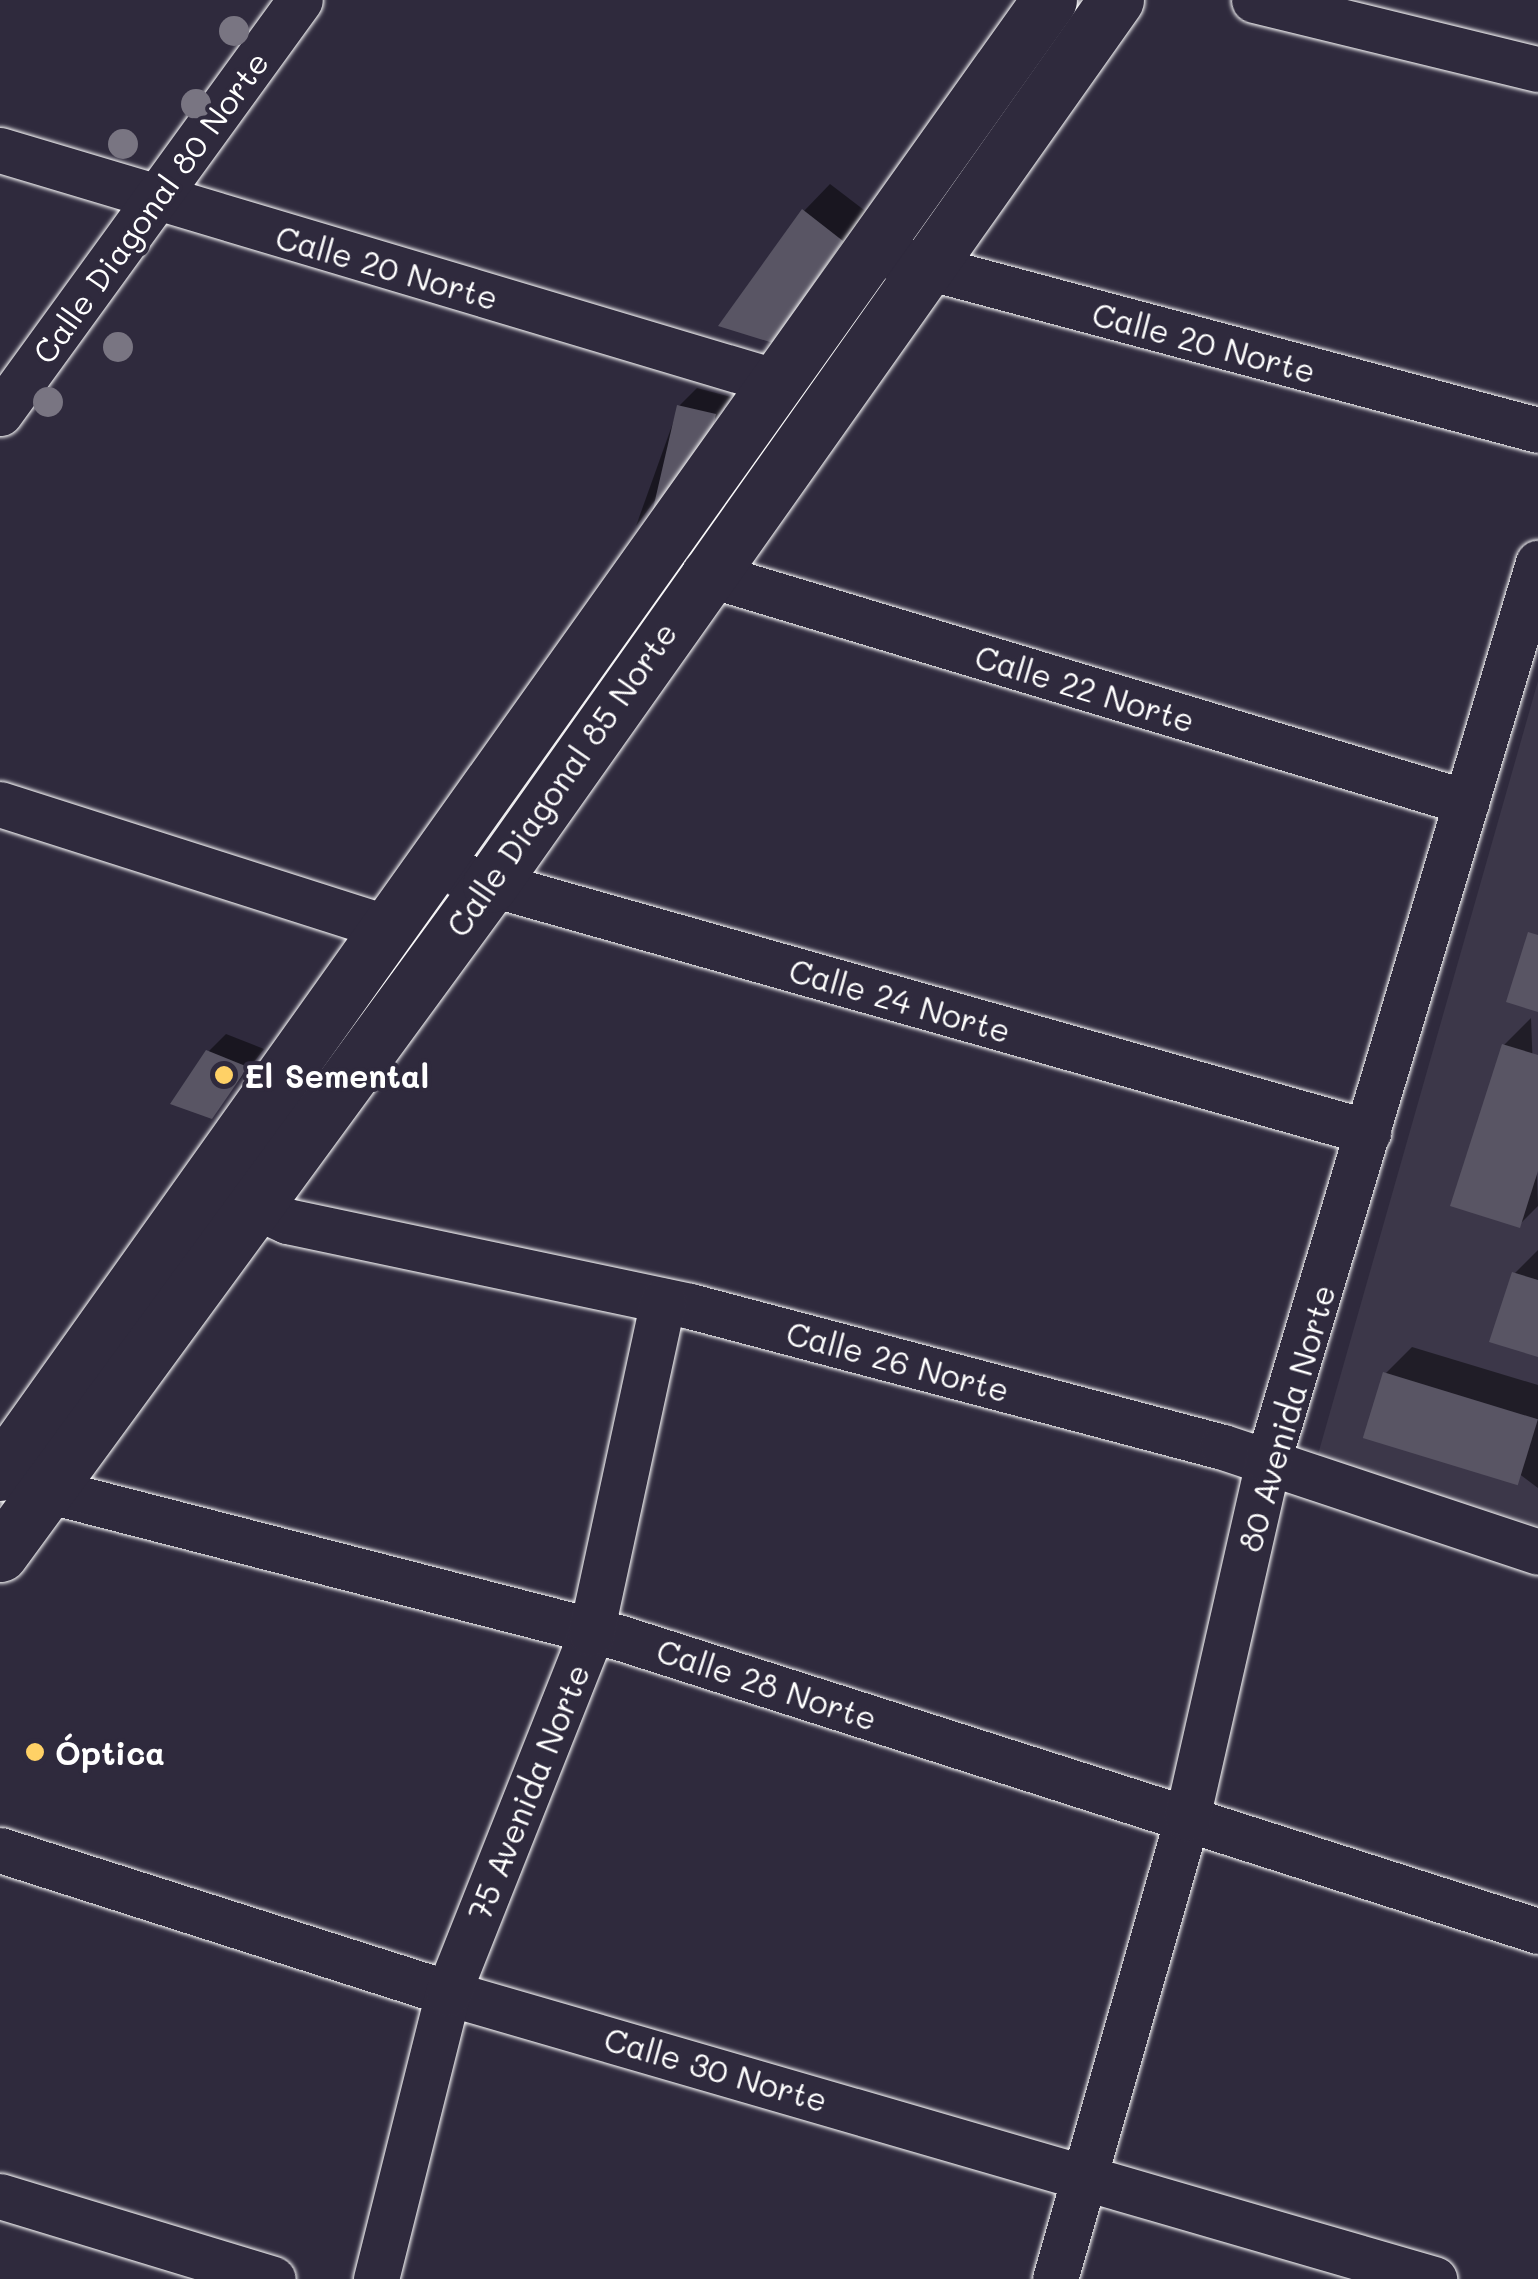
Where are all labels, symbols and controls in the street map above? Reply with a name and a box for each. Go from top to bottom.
street label: Calle Diagonal 80 Norte [24,44,276,370]
street label: Calle 20 Norte [272,217,502,317]
street label: Calle 20 Norte [1088,294,1320,390]
street label: Calle Diagonal 85 Norte [438,614,684,944]
street label: Calle 22 Norte [971,636,1199,740]
street label: Calle 24 Norte [785,950,1015,1050]
place label: El Semental [244,1056,429,1094]
marker: El Semental [213,1064,235,1086]
street label: 80 Avenida Norte [1230,1280,1342,1556]
street label: Calle 26 Norte [783,1313,1013,1409]
street label: Calle 28 Norte [652,1630,882,1738]
street label: 75 Avenida Norte [459,1658,597,1926]
place label: Óptica [55,1733,165,1771]
marker: Óptica [24,1741,46,1763]
street label: Calle 30 Norte [600,2019,832,2119]

